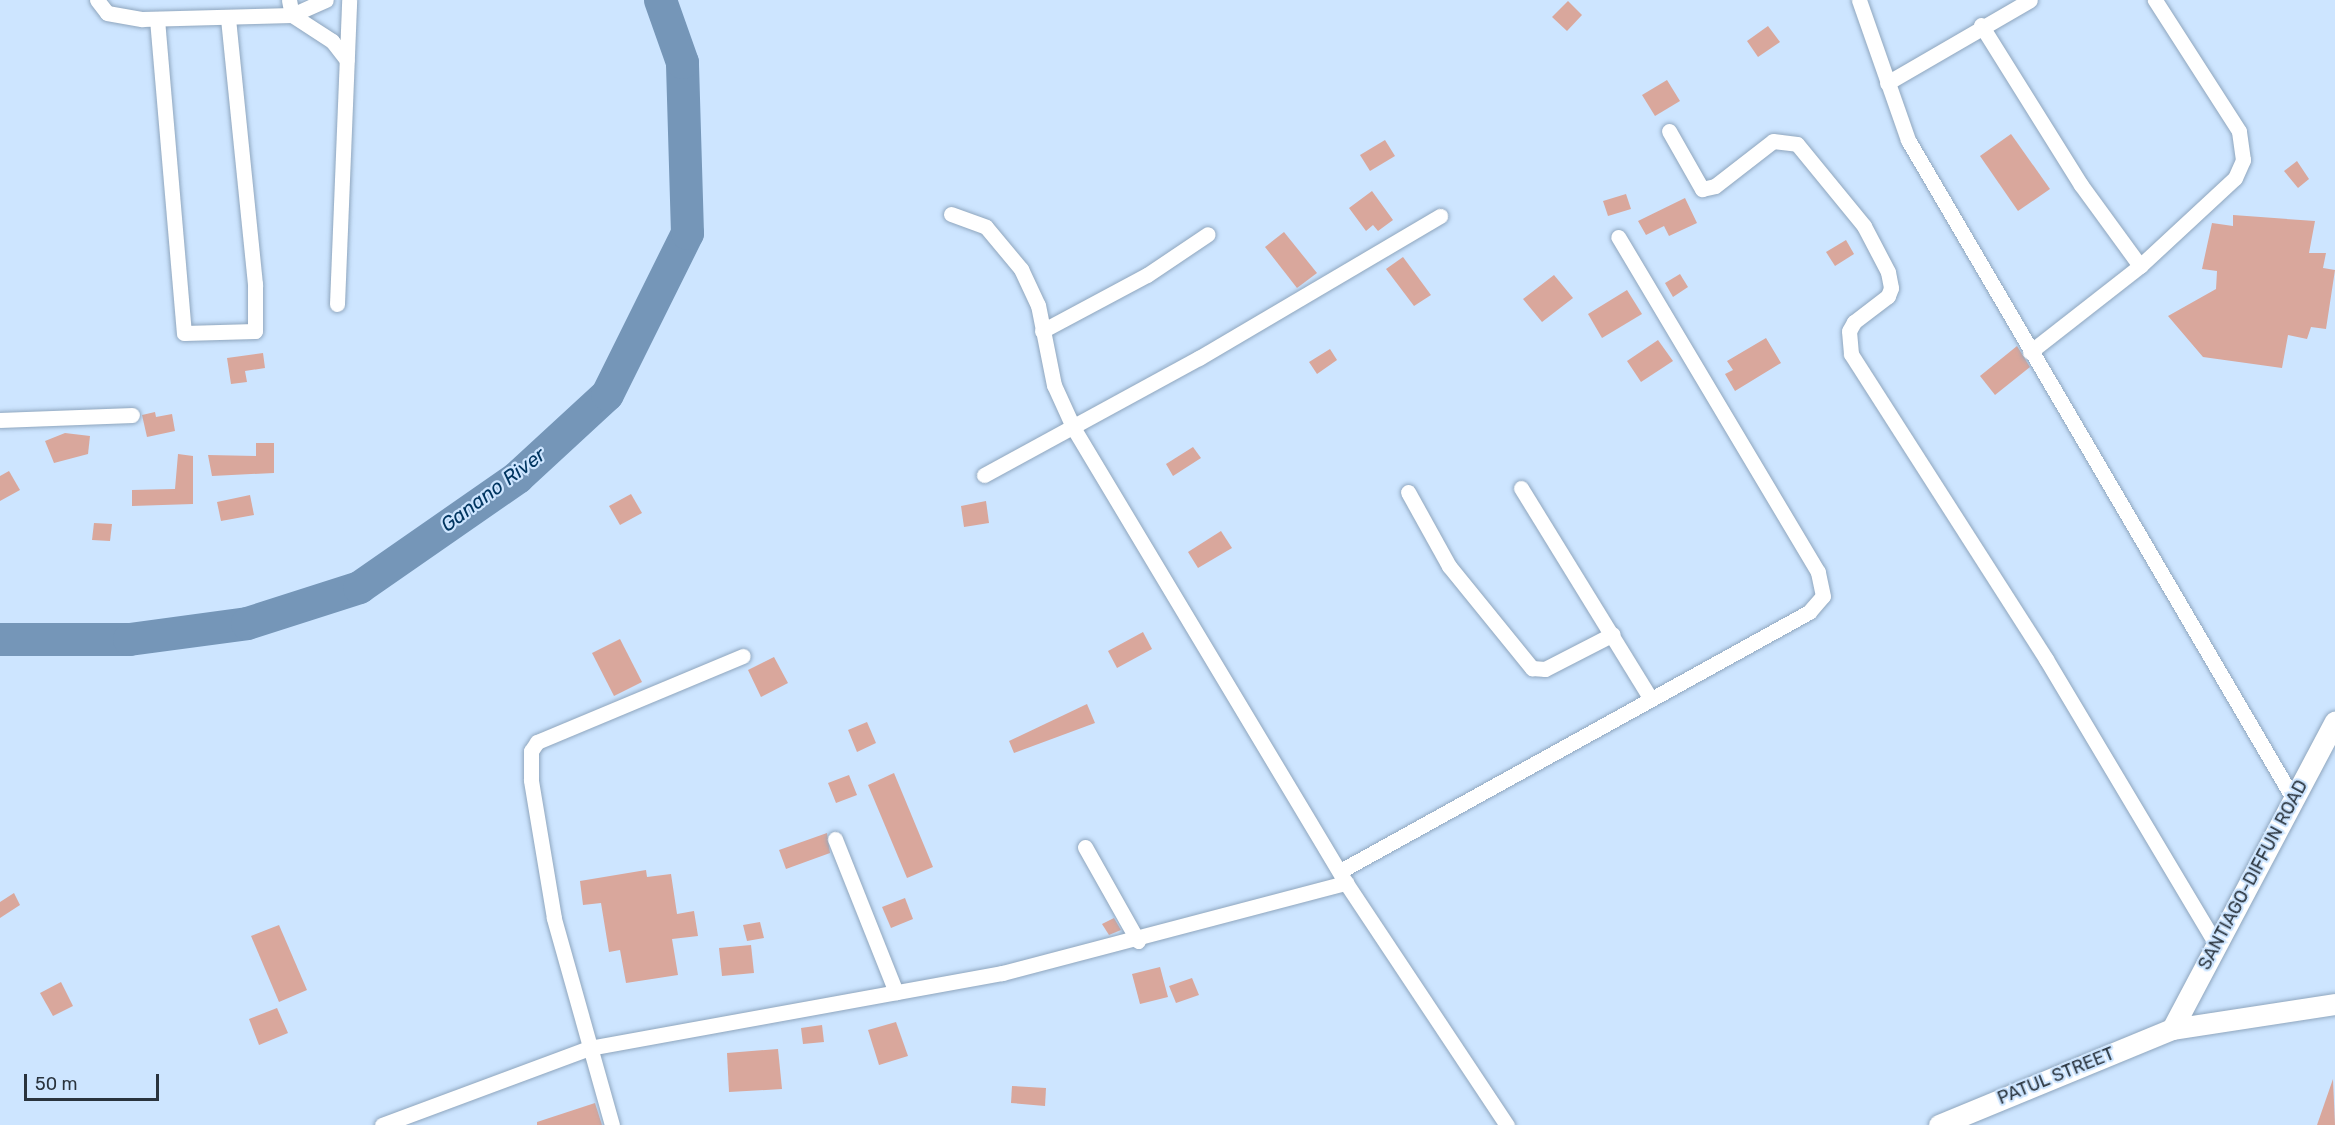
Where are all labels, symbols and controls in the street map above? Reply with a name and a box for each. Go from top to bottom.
water label: Ganano River [436,443,550,537]
street label: SANTIAGO-DIFFUN ROAD [2194,776,2312,974]
street label: PATUL STREET [1994,1043,2118,1109]
scale bar [27,1062,162,1100]
text: 50 m [35,1073,78,1095]

